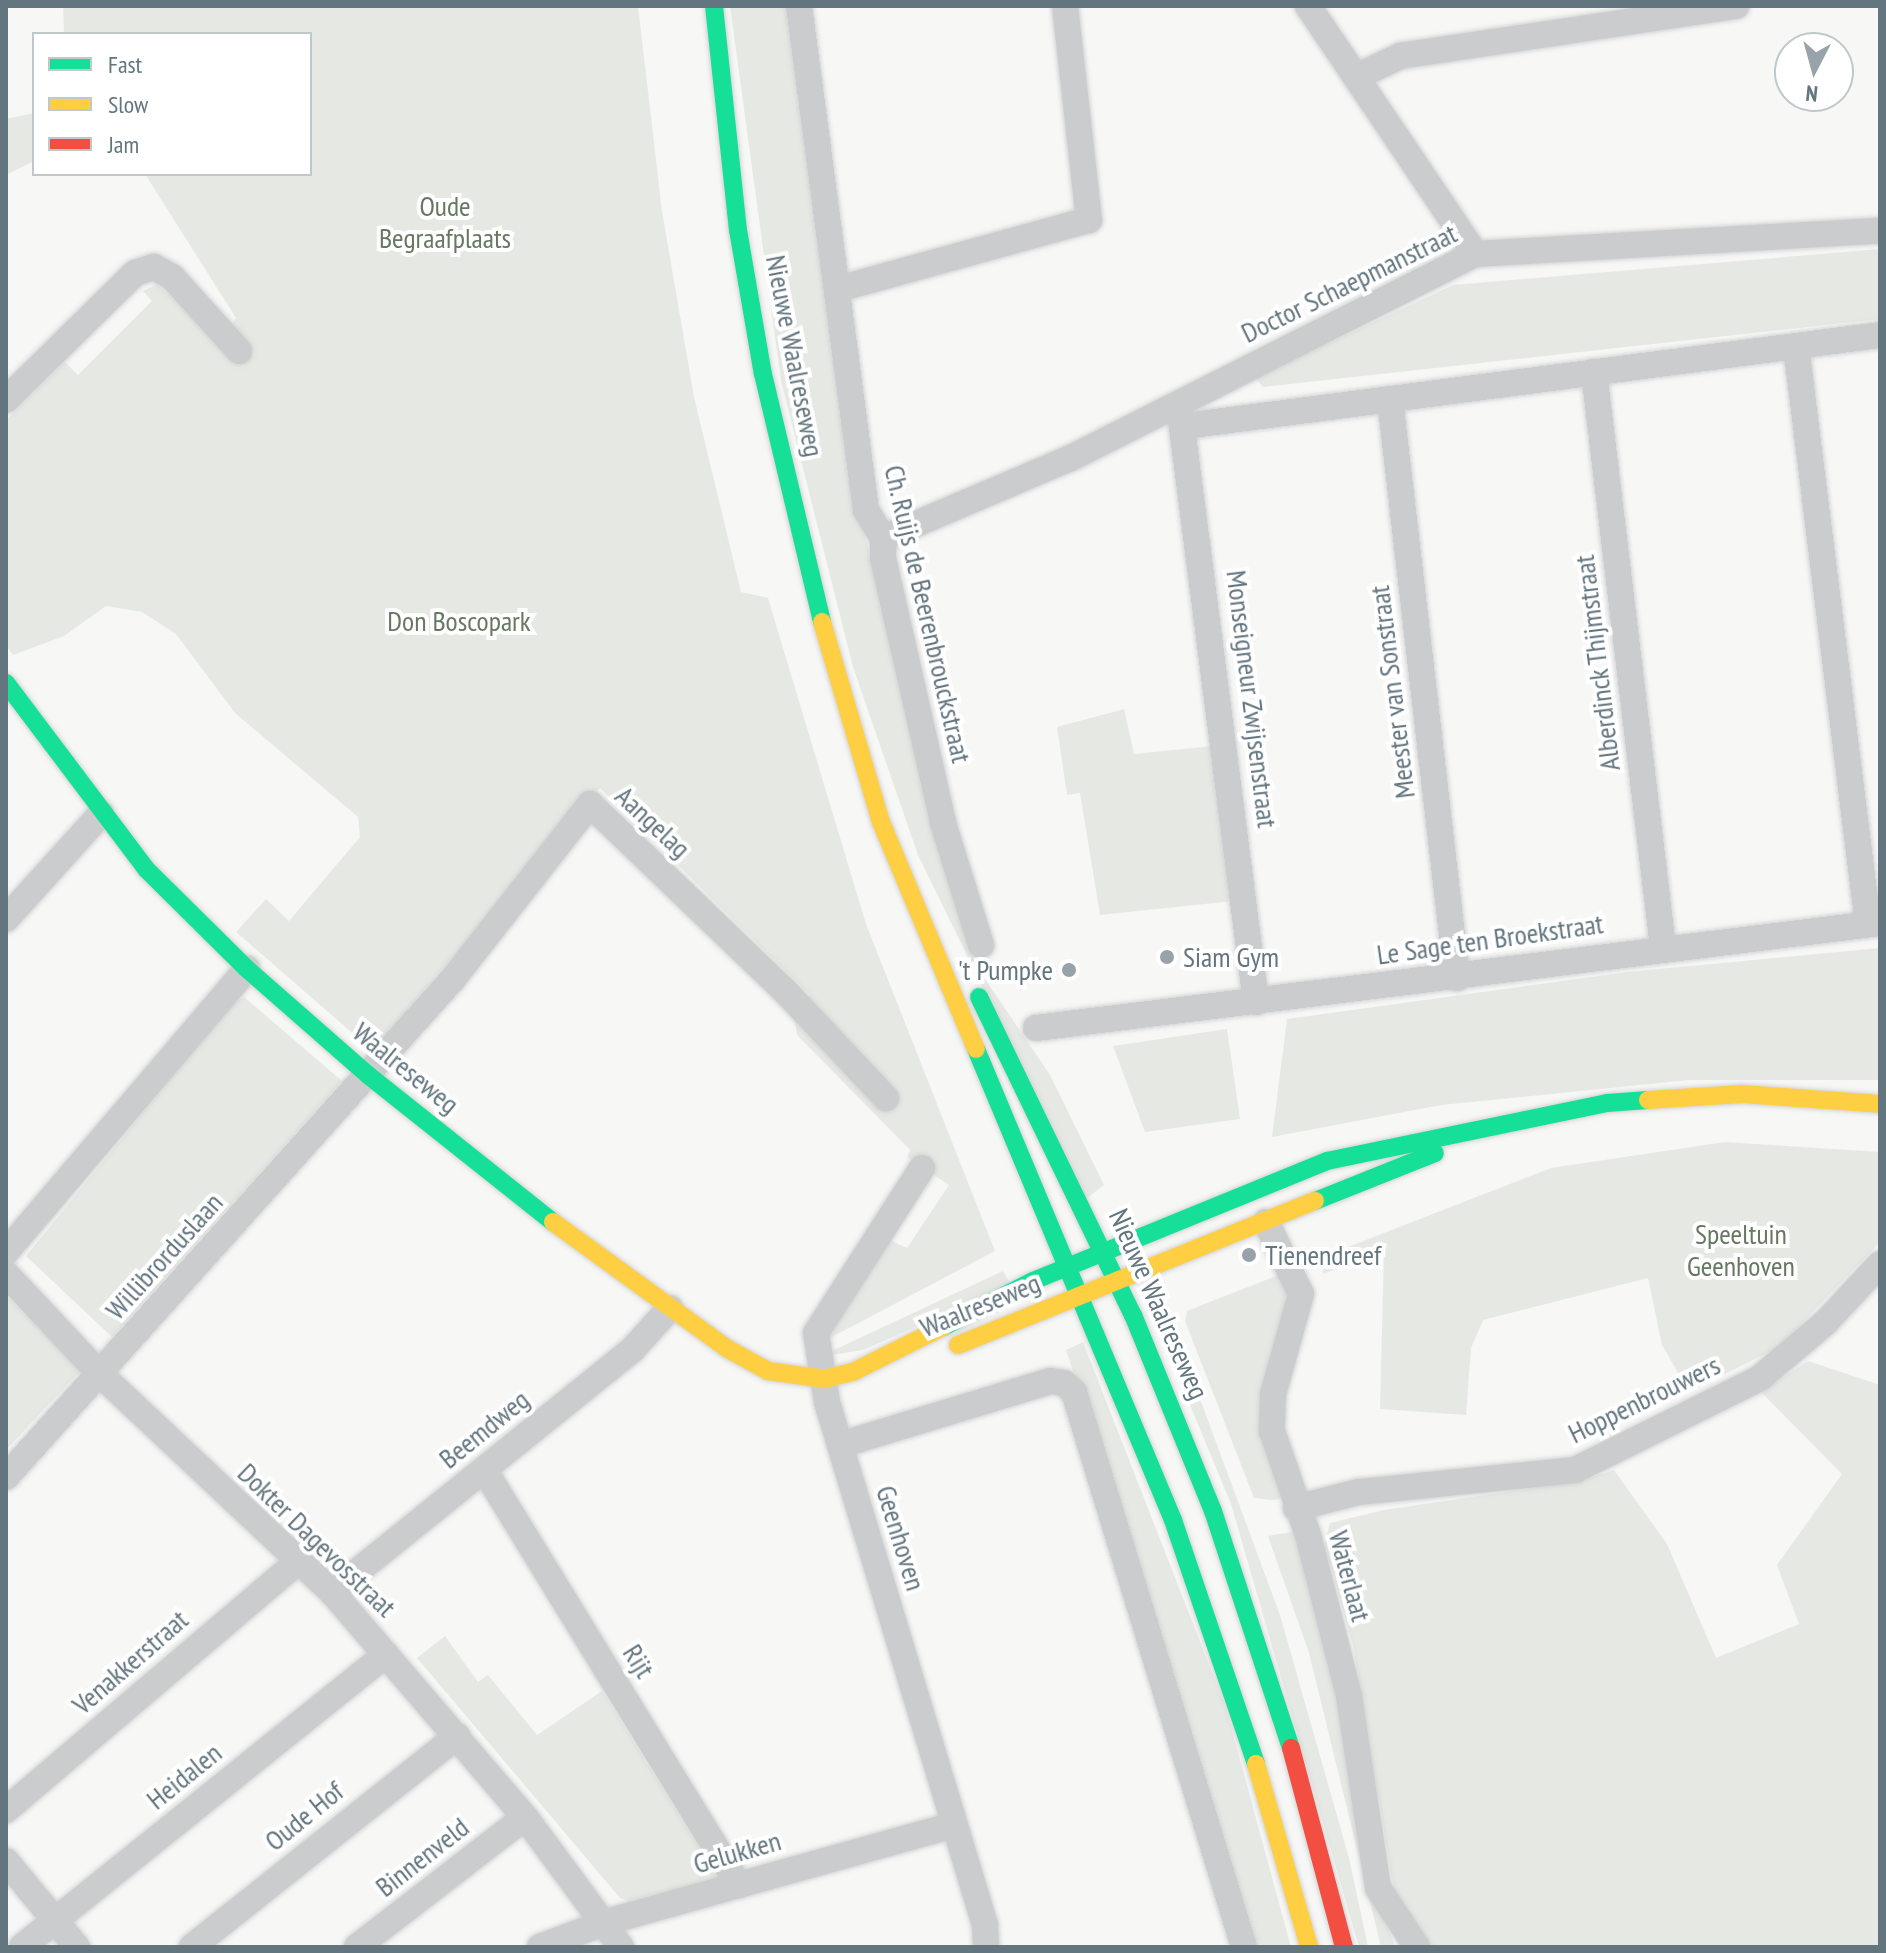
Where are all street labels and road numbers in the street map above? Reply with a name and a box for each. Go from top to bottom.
street label: Doctor Schaepmanstraat [1236,216,1462,350]
street label: Nieuwe Waalreseweg [759,252,831,460]
street label: Ch. Ruijs de Beerenbrouckstraat [877,461,979,767]
street label: Alberdinck Thijmstraat [1567,553,1627,773]
street label: Monseigneur Zwijsenstraat [1220,568,1284,830]
street label: Meester van Sonstraat [1362,584,1422,800]
street label: Aangelag [609,779,697,865]
street label: Le Sage ten Broekstraat [1375,906,1605,972]
street label: Waalreseweg [346,1015,466,1121]
street label: Willibrorduslaan [98,1186,230,1326]
street label: Nieuwe Waalreseweg [1102,1203,1216,1405]
street label: Waalreseweg [915,1266,1045,1344]
street label: Hoppenbrouwers [1563,1348,1725,1450]
street label: Beemdweg [432,1383,536,1475]
street label: Dokter Dagevosstraat [231,1456,403,1624]
street label: Geenhoven [869,1482,933,1594]
street label: Waterlaat [1322,1527,1378,1625]
street label: Venakkerstraat [65,1603,195,1721]
street label: Rijt [616,1638,662,1684]
street label: Heidalen [140,1736,228,1816]
street label: Oude Hof [258,1774,350,1858]
street label: Binnenveld [369,1810,475,1904]
street label: Gelukken [689,1824,785,1880]

